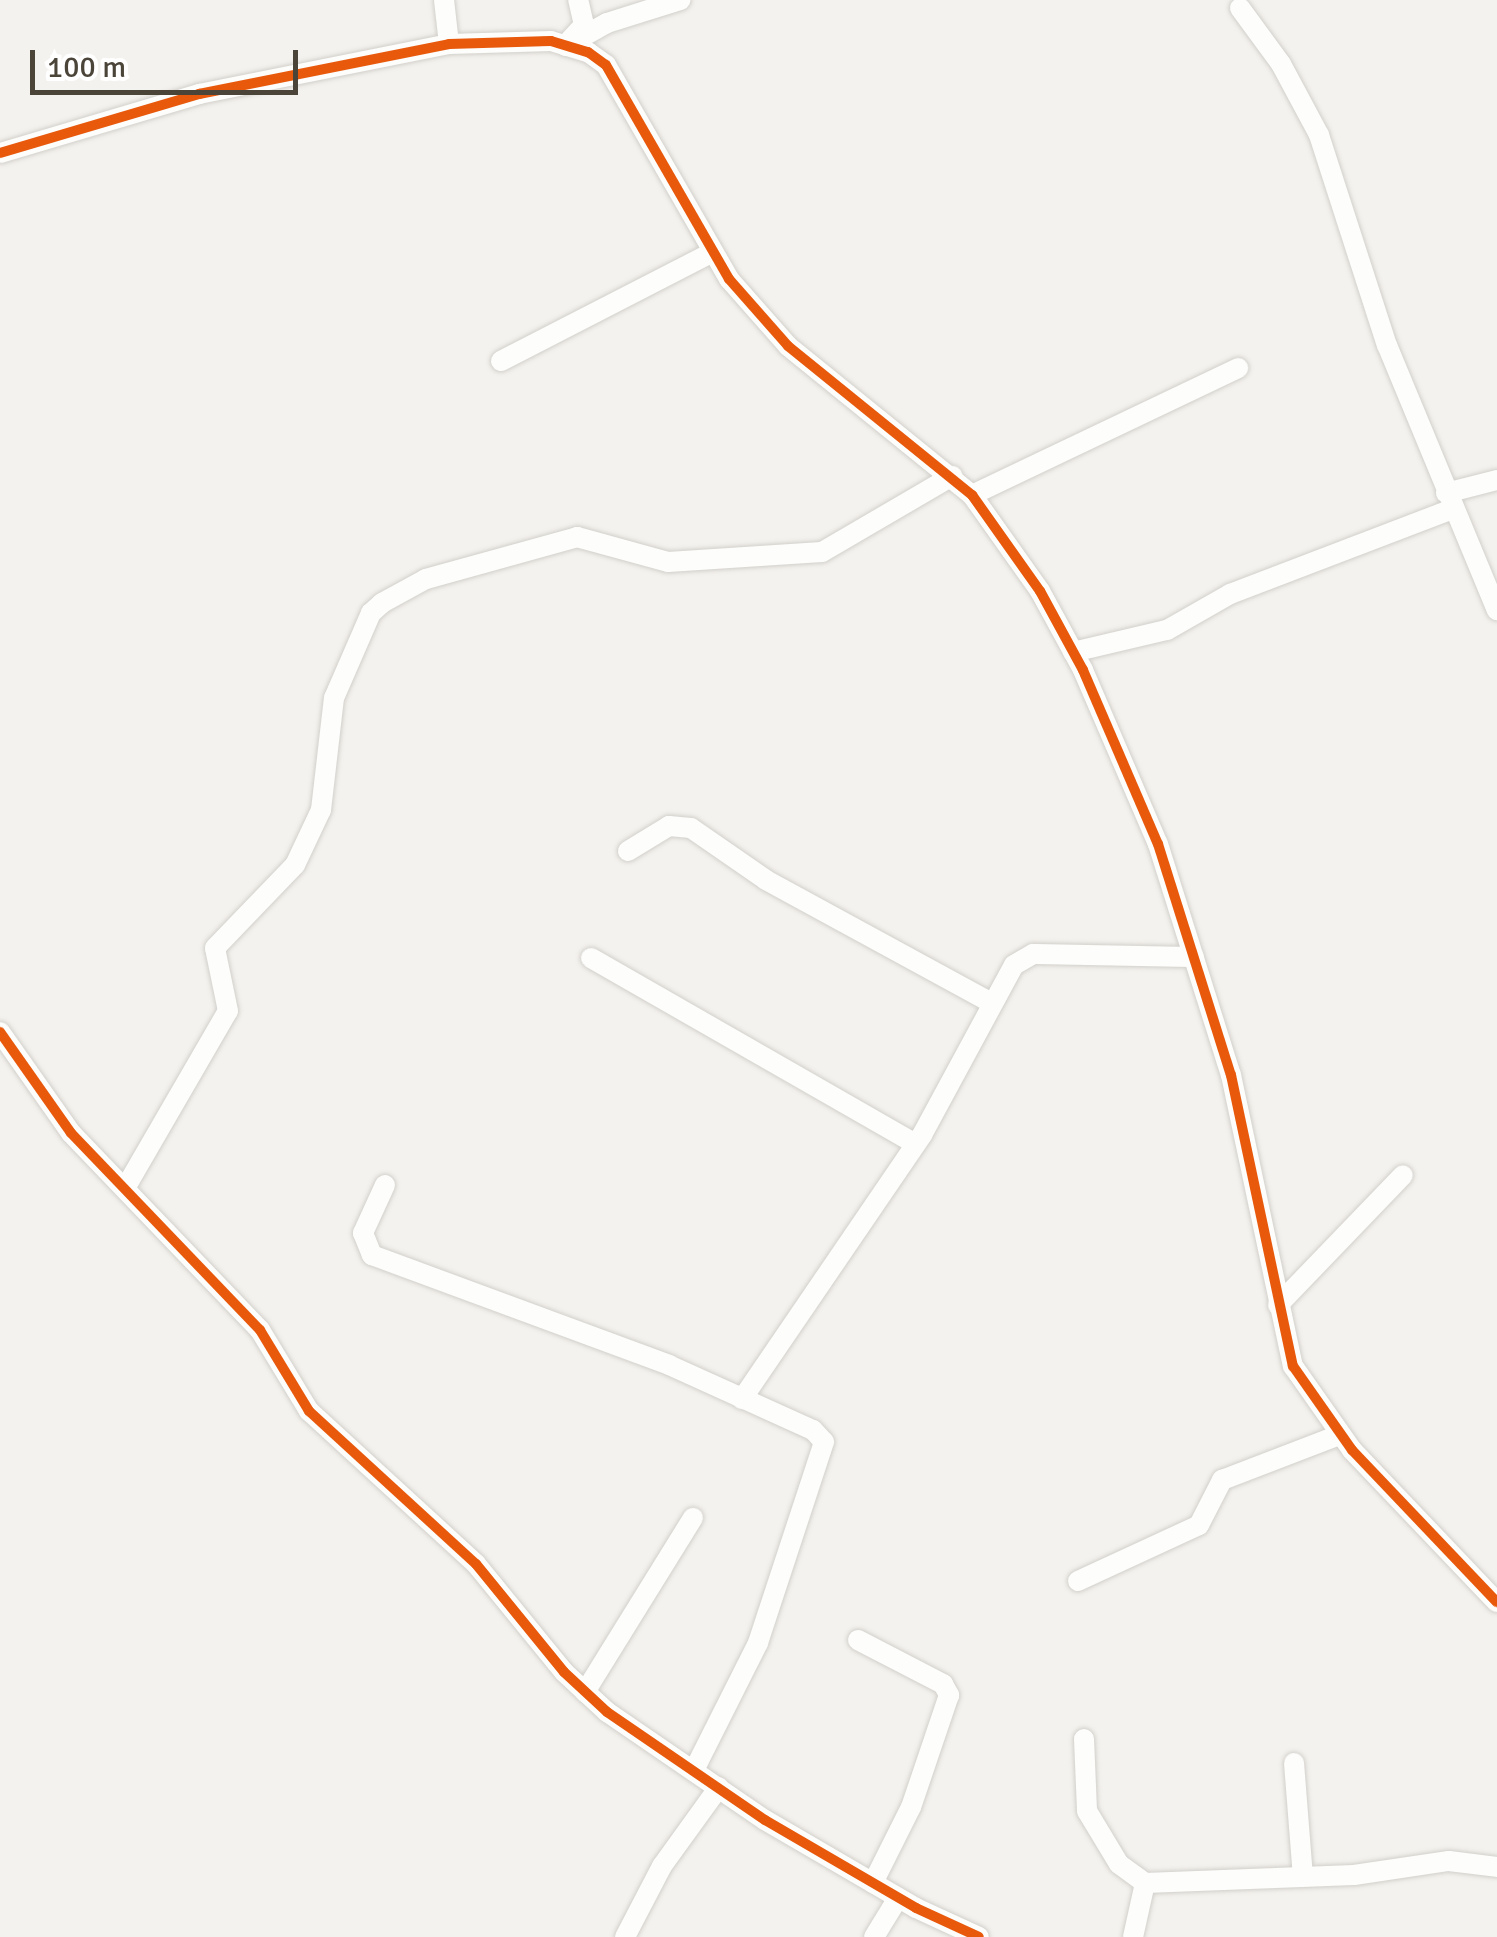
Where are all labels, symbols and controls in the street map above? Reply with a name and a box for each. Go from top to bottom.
scale bar [35,30,302,92]
text: 100 m [47,49,126,86]

